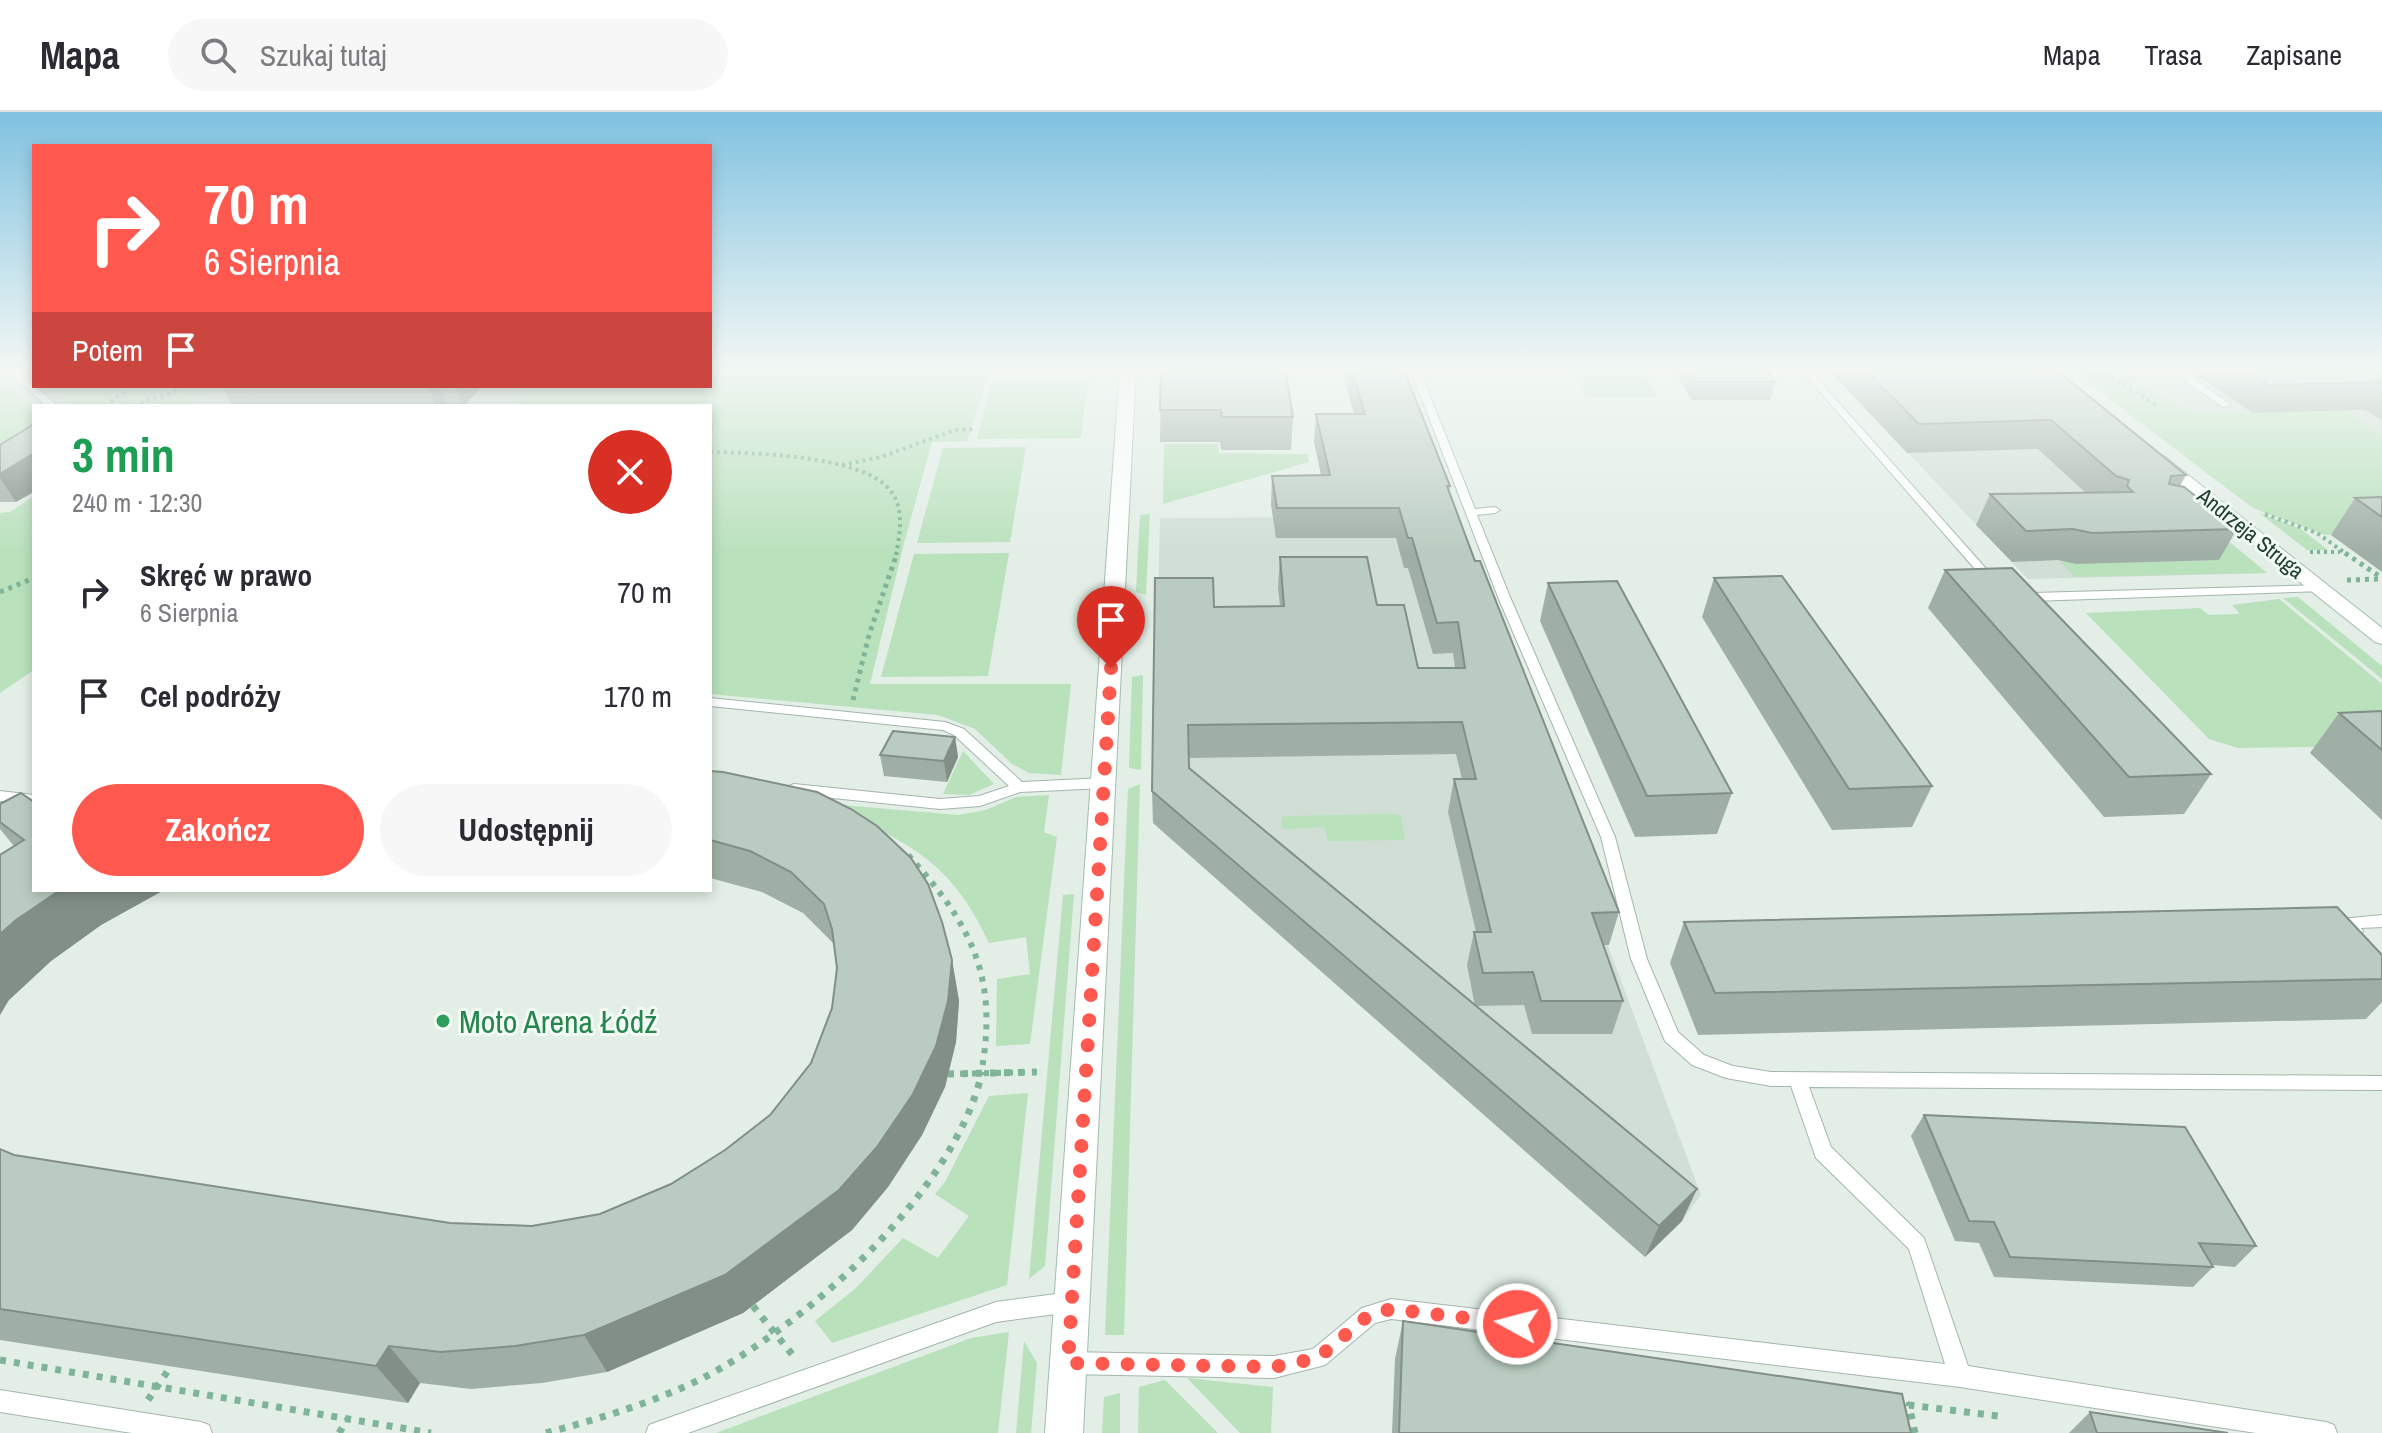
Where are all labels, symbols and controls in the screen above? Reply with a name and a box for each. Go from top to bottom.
search box [168,19,728,91]
text: Mapa [40,30,120,81]
icon: search [196,33,240,77]
text: Szukaj tutaj [260,35,387,75]
text: Mapa [2043,36,2100,74]
text: Trasa [2144,36,2202,74]
text: Zapisane [2246,36,2342,74]
text: 70 m [204,166,309,241]
icon: right [72,176,176,280]
text: 6 Sierpnia [204,238,340,286]
icon: arrive [159,328,203,372]
text: Potem [72,330,143,370]
text: 3 min [72,422,175,487]
button: close [588,430,672,514]
street label: Andrzeja Struga [2191,480,2311,585]
text: 240 m · 12:30 [72,485,202,520]
text: Skręć w prawo [140,555,312,595]
icon: right [72,570,116,614]
text: 70 m [617,572,672,612]
pin [1077,586,1145,668]
text: 6 Sierpnia [140,595,238,630]
icon: arrive [1089,598,1133,642]
icon: arrive [72,674,116,718]
text: Cel podróży [140,676,281,716]
text: 170 m [604,676,672,716]
button: Zakończ [72,784,364,876]
button: Udostępnij [380,784,672,876]
place label: Moto Arena Łódź [459,1000,657,1043]
marker: Moto Arena Łódź [434,1012,452,1030]
position arrow [1475,1282,1559,1366]

